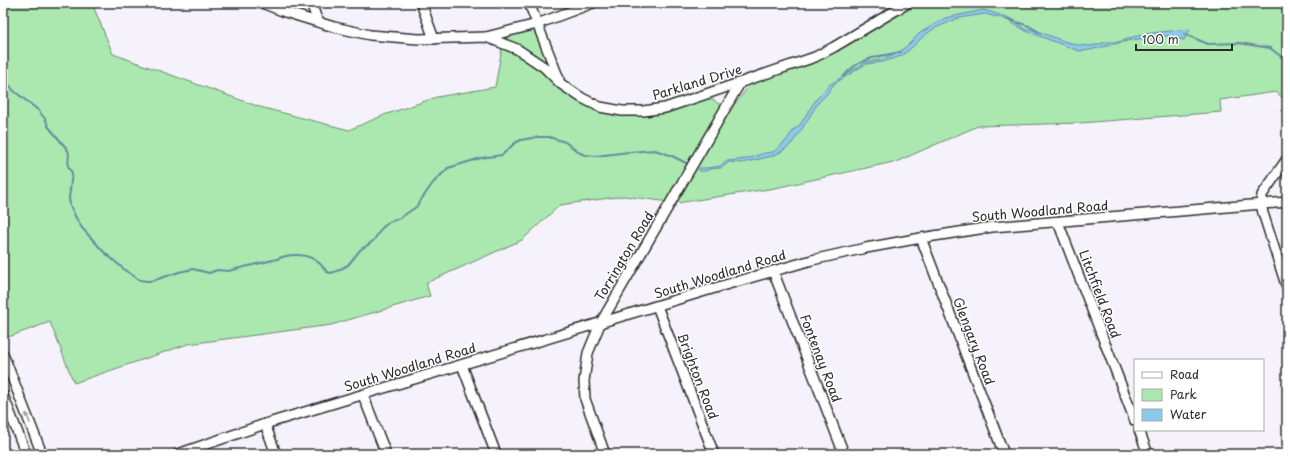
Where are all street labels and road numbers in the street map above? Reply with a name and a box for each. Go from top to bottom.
street label: Parkland Drive [650,59,744,104]
street label: South Woodland Road [971,195,1109,226]
street label: Torrington Road [589,207,658,304]
street label: South Woodland Road [652,244,788,303]
street label: Litchfield Road [1075,247,1126,341]
street label: Glengary Road [949,294,1000,388]
street label: Fontenay Road [796,311,847,405]
street label: Brighton Road [673,330,724,422]
street label: South Woodland Road [342,337,478,396]

